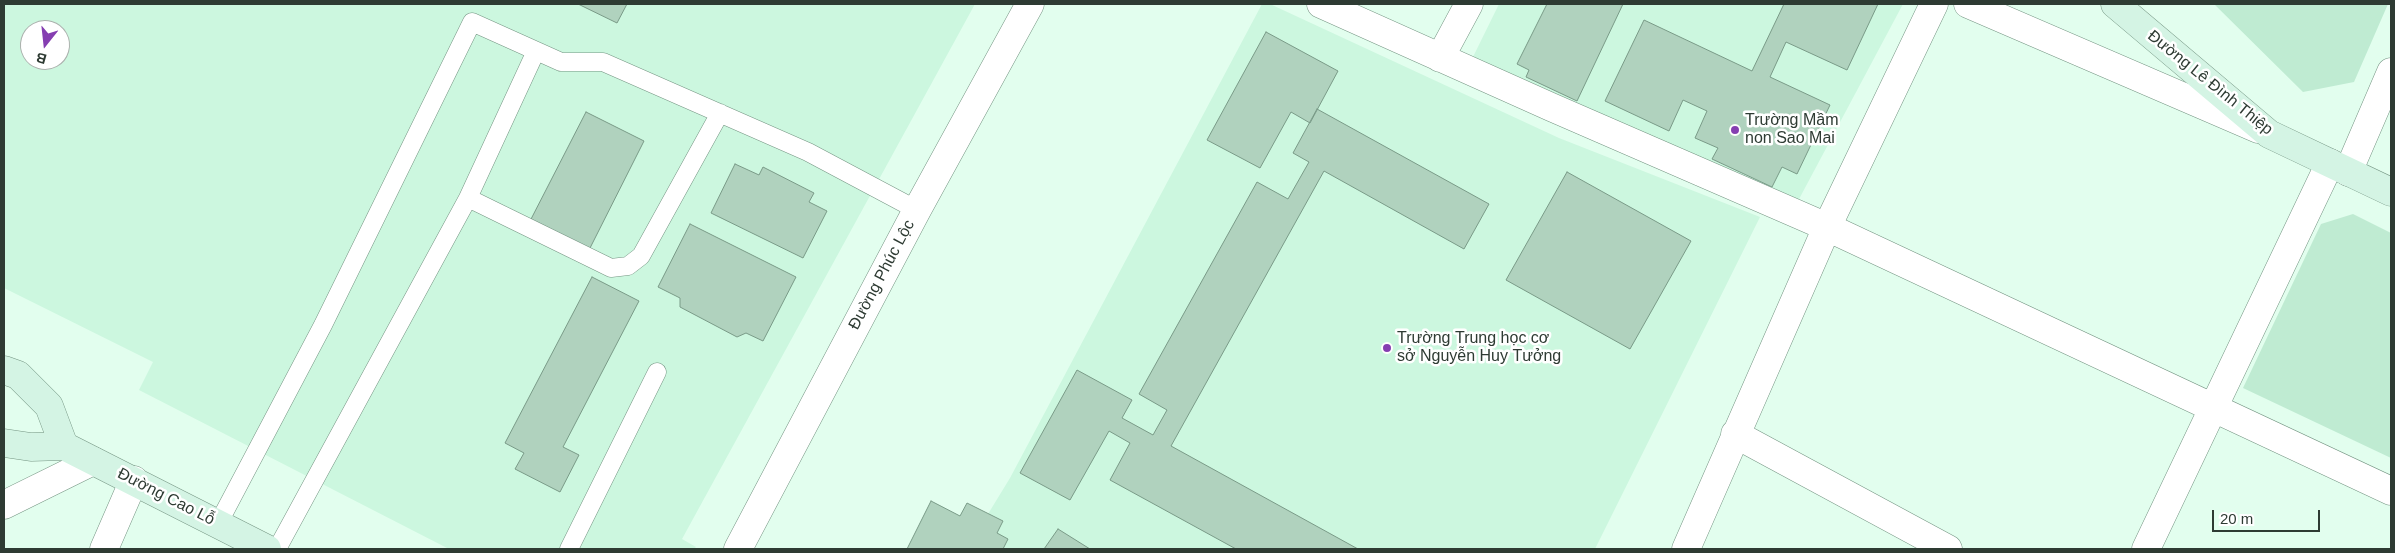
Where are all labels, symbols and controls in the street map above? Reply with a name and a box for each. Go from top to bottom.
north arrow [20,20,70,70]
street label: Đường Lê Đình Thiệp [2144,27,2276,139]
text: B [34,49,48,68]
place label: Trường Mầm non Sao Mai [1745,111,1839,149]
marker: Trường Mầm non Sao Mai [1729,124,1741,136]
street label: Đường Phúc Lộc [845,217,919,333]
place label: Trường Trung học cơ sở Nguyễn Huy Tưởng [1397,329,1561,367]
marker: Trường Trung học cơ sở Nguyễn Huy Tưởng [1381,342,1393,354]
street label: Đường Cao Lỗ [114,464,218,530]
scale bar [2215,500,2322,532]
text: 20 m [2220,510,2253,527]

